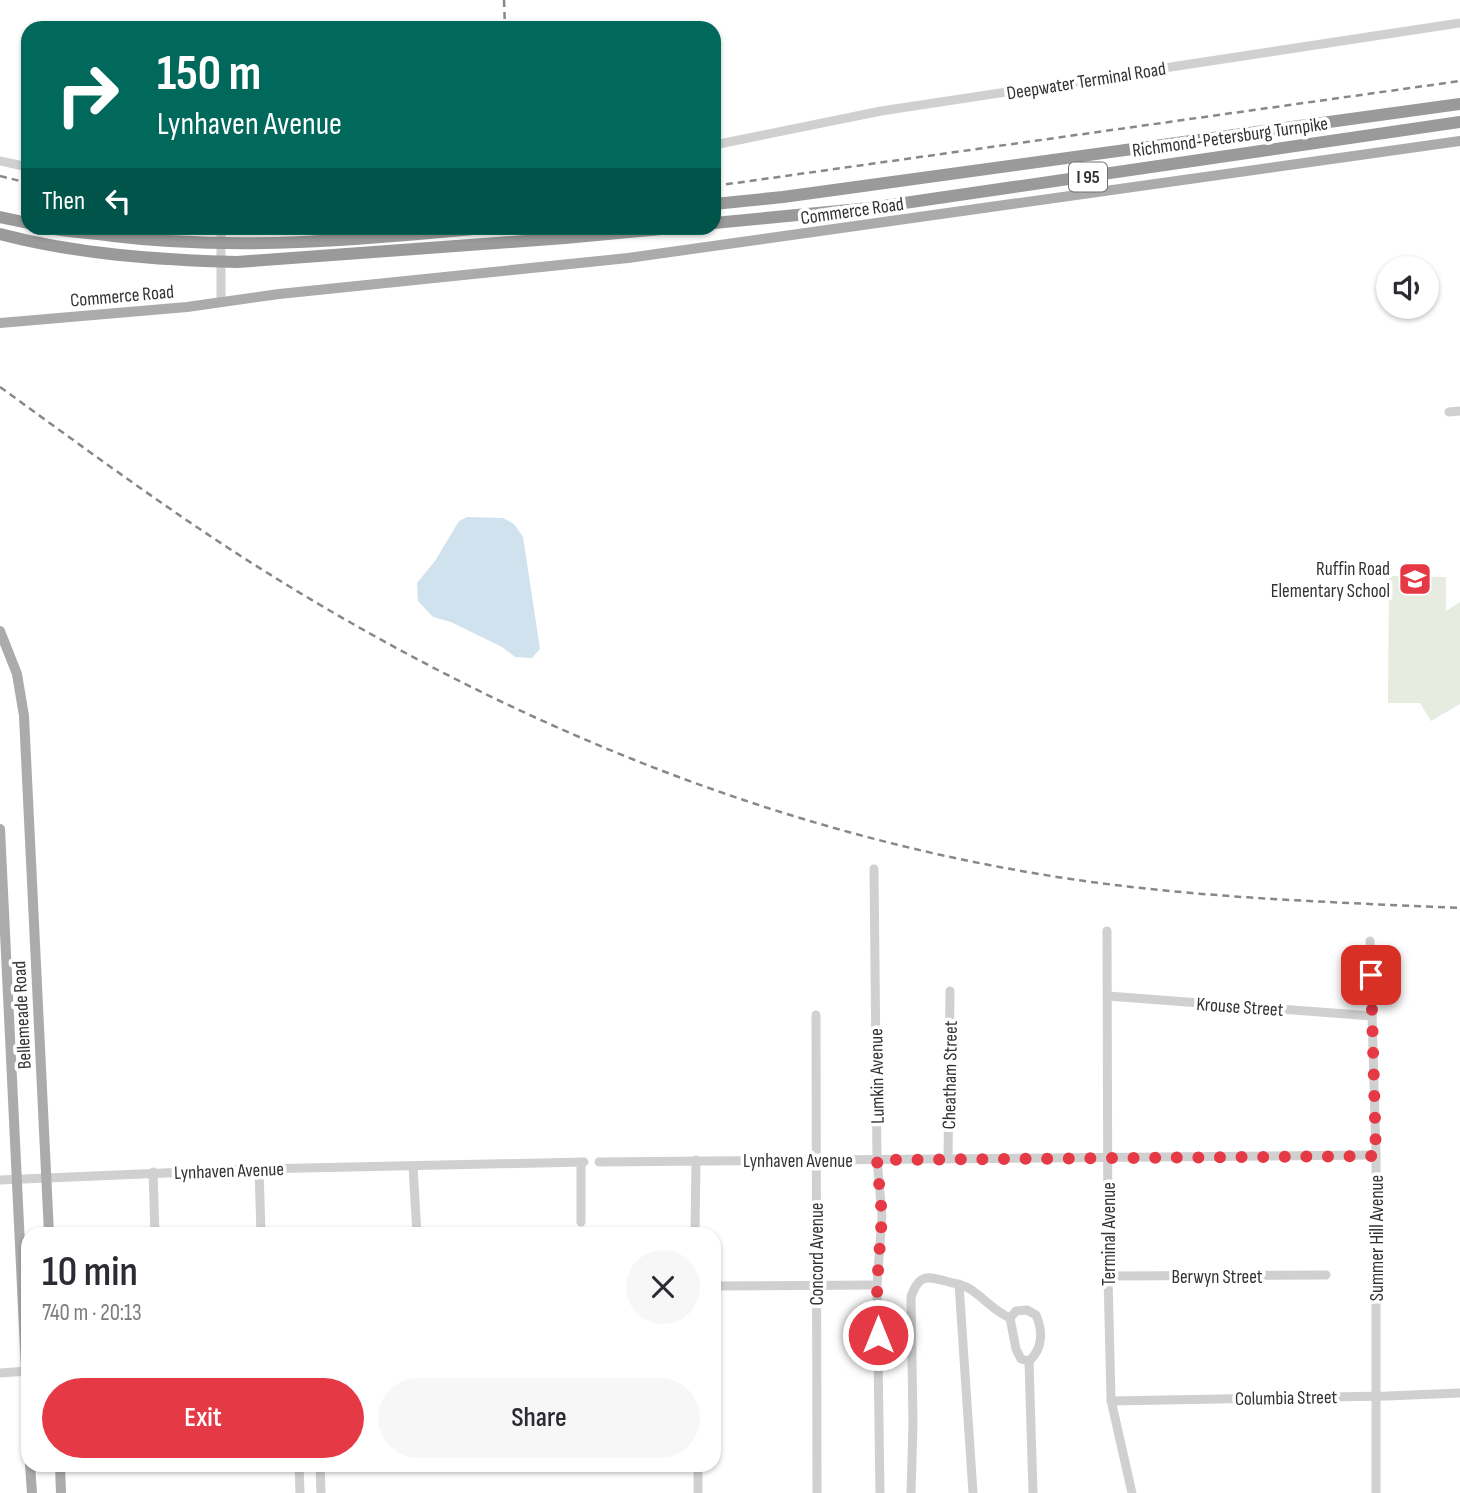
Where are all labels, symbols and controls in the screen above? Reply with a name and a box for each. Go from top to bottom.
text: 150 m [157,45,261,104]
icon: right [42,49,133,140]
street label: Deepwater Terminal Road [1005,58,1167,105]
text: Lynhaven Avenue [157,105,342,144]
street label: Richmond-Petersburg Turnpike [1131,112,1329,163]
road number: I 95 [1069,162,1107,192]
icon: left [99,182,137,220]
text: Then [42,186,85,217]
street label: Commerce Road [799,193,905,230]
map controls [1376,256,1439,319]
button: sound [1376,256,1439,319]
street label: Commerce Road [69,281,175,312]
place label: Ruffin Road Elementary School [1271,558,1390,603]
school or university icon: Ruffin Road Elementary School [1396,560,1434,598]
pin [1341,945,1401,1005]
icon: arrive [1352,956,1390,994]
street label: Bellemeade Road [8,960,37,1070]
street label: Krouse Street [1196,993,1284,1022]
street label: Cheatham Street [938,1020,963,1130]
street label: Lumkin Avenue [865,1028,890,1124]
street label: Lynhaven Avenue [743,1150,853,1173]
street label: Lynhaven Avenue [174,1158,284,1185]
street label: Summer Hill Avenue [1366,1175,1389,1301]
street label: Terminal Avenue [1098,1182,1121,1286]
street label: Concord Avenue [806,1202,829,1306]
text: 10 min [42,1247,138,1298]
button: close [626,1250,700,1324]
street label: Berwyn Street [1171,1266,1263,1289]
position arrow [841,1298,915,1372]
text: 740 m · 20:13 [42,1299,142,1327]
button: Exit [42,1378,364,1458]
button: Share [378,1378,700,1458]
street label: Columbia Street [1235,1386,1338,1411]

